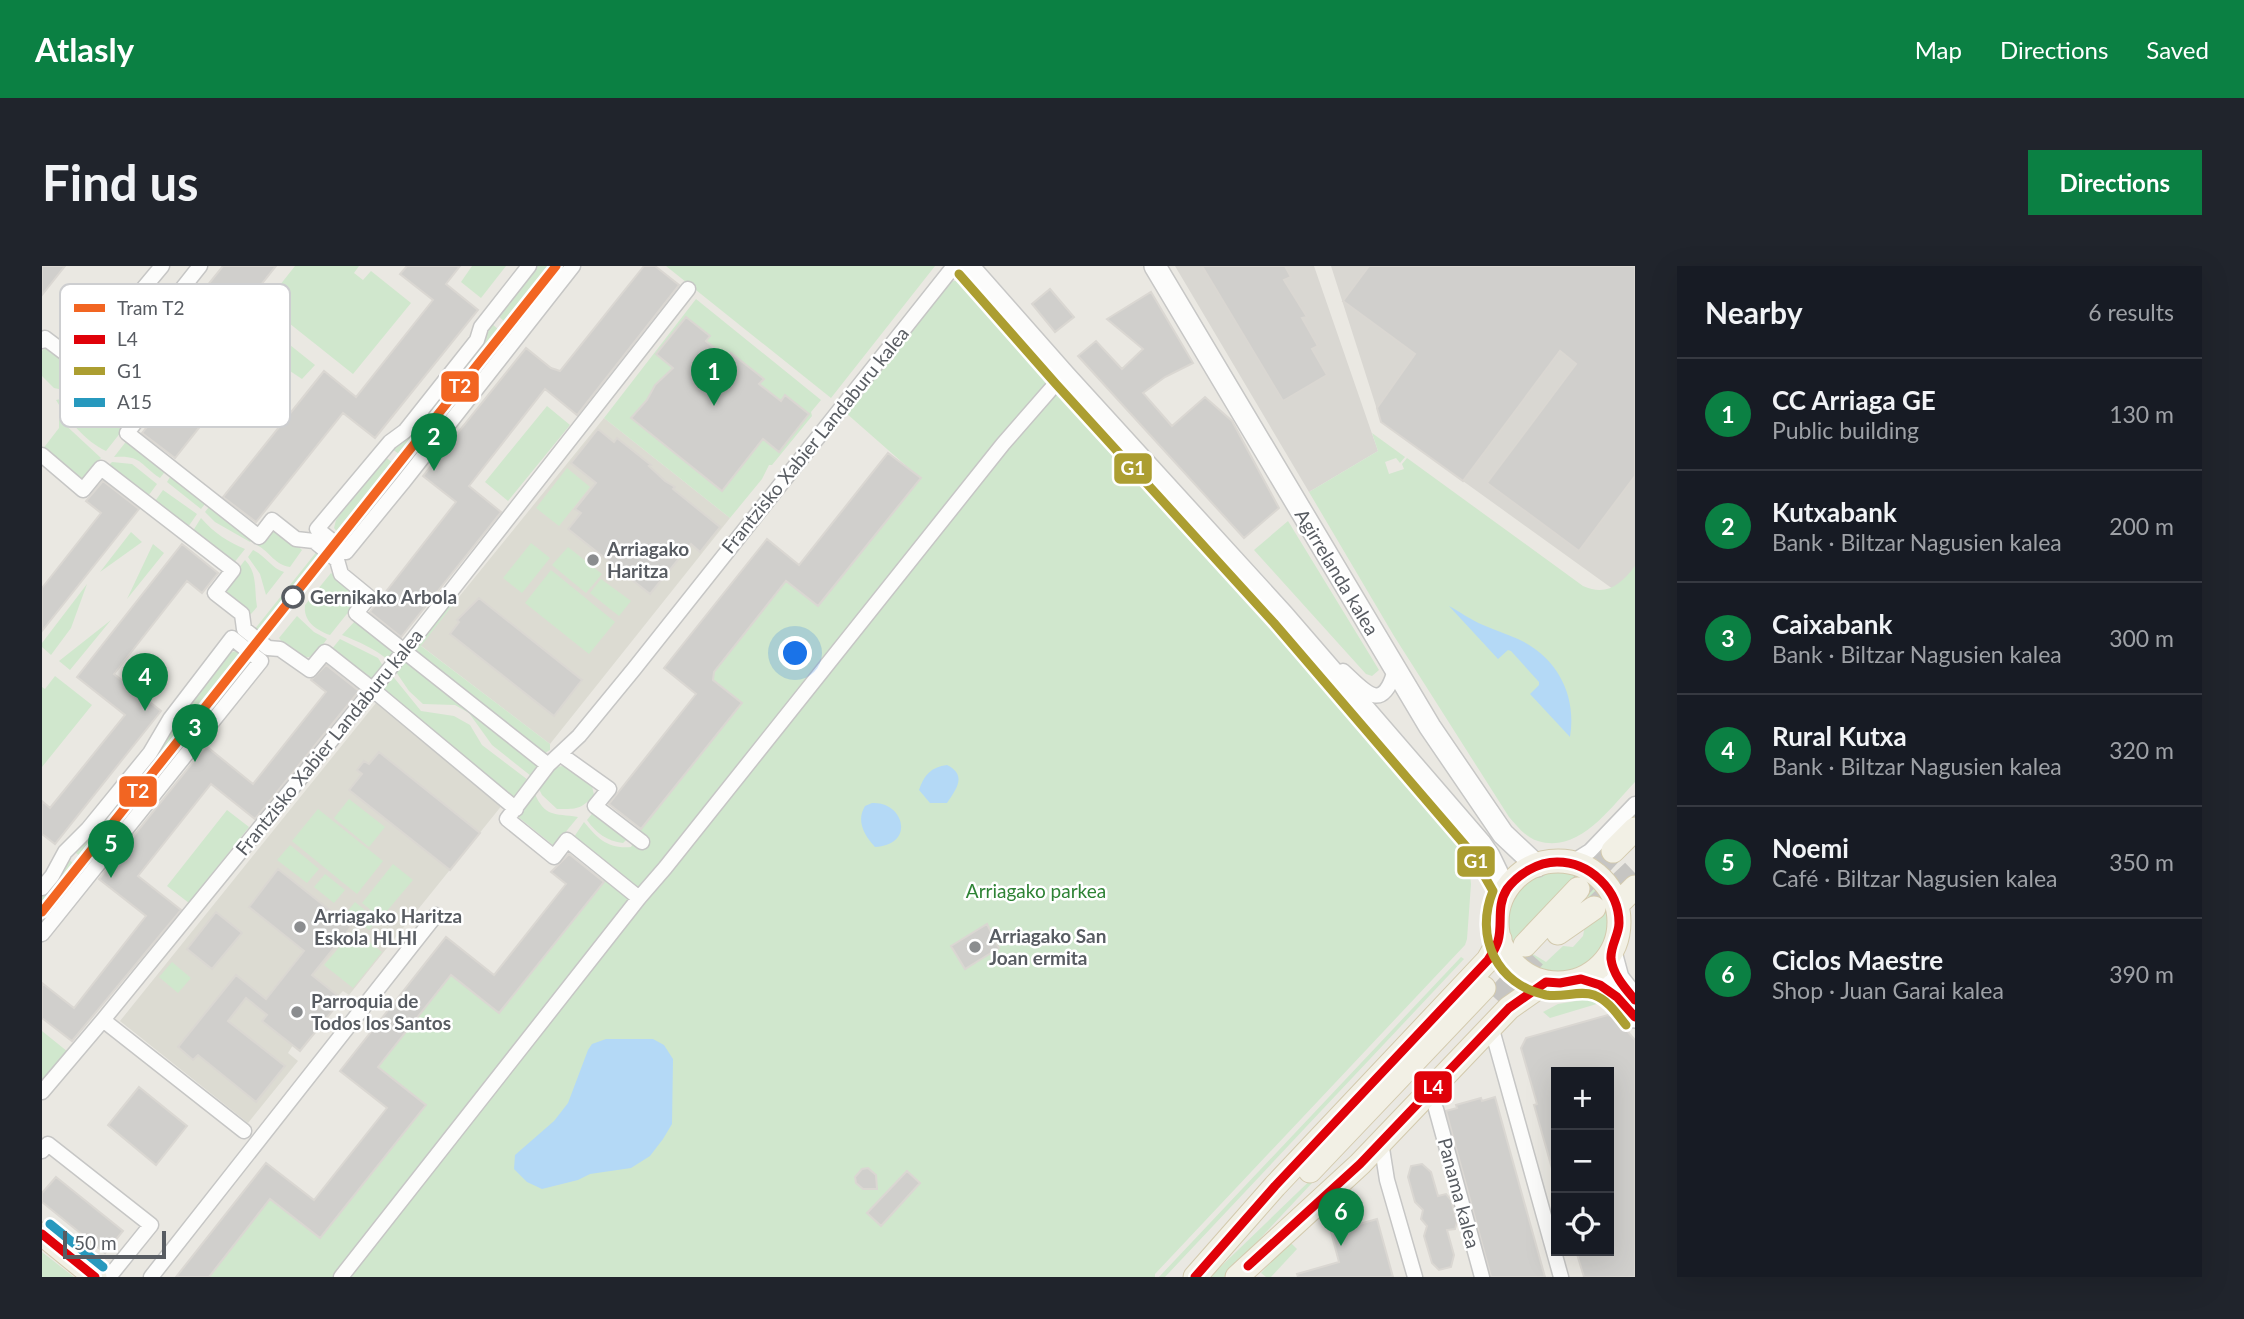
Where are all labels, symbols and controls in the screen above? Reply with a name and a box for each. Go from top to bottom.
text: Atlasly [35,29,134,69]
text: Map [1915,35,1962,64]
text: Directions [2000,35,2108,64]
text: Saved [2146,35,2209,64]
button: Directions [2028,150,2202,215]
text: Find us [42,153,199,211]
legend [60,284,290,427]
text: Nearby [1705,294,1803,330]
text: Tram T2 [117,296,185,319]
text: 6 results [2088,298,2174,326]
street label: Frantzisko Xabier Landaburu kalea [716,322,913,557]
text: L4 [117,327,138,350]
pin: 1 [691,348,737,406]
text: G1 [117,359,142,382]
line badge: T2 [440,370,480,403]
text: T2 [449,374,471,397]
text: CC Arriaga GE [1772,384,1936,416]
text: A15 [117,390,152,413]
text: 1 [1721,400,1735,428]
text: 130 m [2109,400,2174,428]
pin: 2 [411,413,457,471]
text: Public building [1772,416,1919,444]
line badge: G1 [1113,452,1153,485]
text: G1 [1121,456,1145,479]
text: Kutxabank [1772,496,1897,528]
street label: Agirrelanda kalea [1291,504,1384,639]
text: 2 [1721,512,1735,540]
text: 200 m [2109,512,2174,540]
text: Bank · Biltzar Nagusien kalea [1772,528,2062,556]
place label: Arriagako Haritza [606,537,689,582]
marker: Arriagako Haritza [585,552,601,568]
place label: Gernikako Arbola [310,585,457,608]
marker: Gernikako Arbola [282,586,304,608]
text: Caixabank [1772,608,1892,640]
street label: Frantzisko Xabier Landaburu kalea [230,624,427,859]
text: 3 [1721,624,1735,652]
text: 300 m [2109,624,2174,652]
your location [778,636,812,670]
text: Bank · Biltzar Nagusien kalea [1772,640,2062,668]
pin: 4 [122,653,168,711]
pin: 3 [172,704,218,762]
text: Rural Kutxa [1772,720,1907,752]
text: 4 [1721,736,1735,764]
text: 320 m [2109,736,2174,764]
text: Bank · Biltzar Nagusien kalea [1772,752,2062,780]
line badge: T2 [118,775,158,808]
text: T2 [127,779,149,802]
pin: 5 [88,820,134,878]
text: Noemi [1772,832,1849,864]
line badge: G1 [1456,845,1496,878]
text: 5 [1721,848,1735,876]
text: 350 m [2109,848,2174,876]
text: G1 [1464,849,1488,872]
text: Café · Biltzar Nagusien kalea [1772,864,2058,892]
park label: Arriagako parkea [966,879,1106,902]
place label: Arriagako Haritza Eskola HLHI [313,904,462,949]
marker: Arriagako Haritza Eskola HLHI [292,919,308,935]
place label: Arriagako San Joan ermita [988,924,1106,969]
marker: Arriagako San Joan ermita [967,939,983,955]
text: Ciclos Maestre [1772,944,1943,976]
text: 6 [1721,960,1735,988]
text: 390 m [2109,960,2174,988]
text: Shop · Juan Garai kalea [1772,976,2004,1004]
place label: Parroquia de Todos los Santos [311,989,451,1034]
marker: Parroquia de Todos los Santos [289,1004,305,1020]
map controls [1551,1067,1614,1256]
button: + [1551,1067,1614,1130]
line badge: L4 [1413,1070,1453,1104]
text: L4 [1423,1075,1443,1098]
button: − [1551,1130,1614,1193]
street label: Panama kalea [1434,1135,1485,1251]
pin: 6 [1318,1188,1364,1246]
button: locate [1551,1193,1614,1256]
scale bar [63,1228,166,1260]
text: 50 m [74,1231,117,1254]

